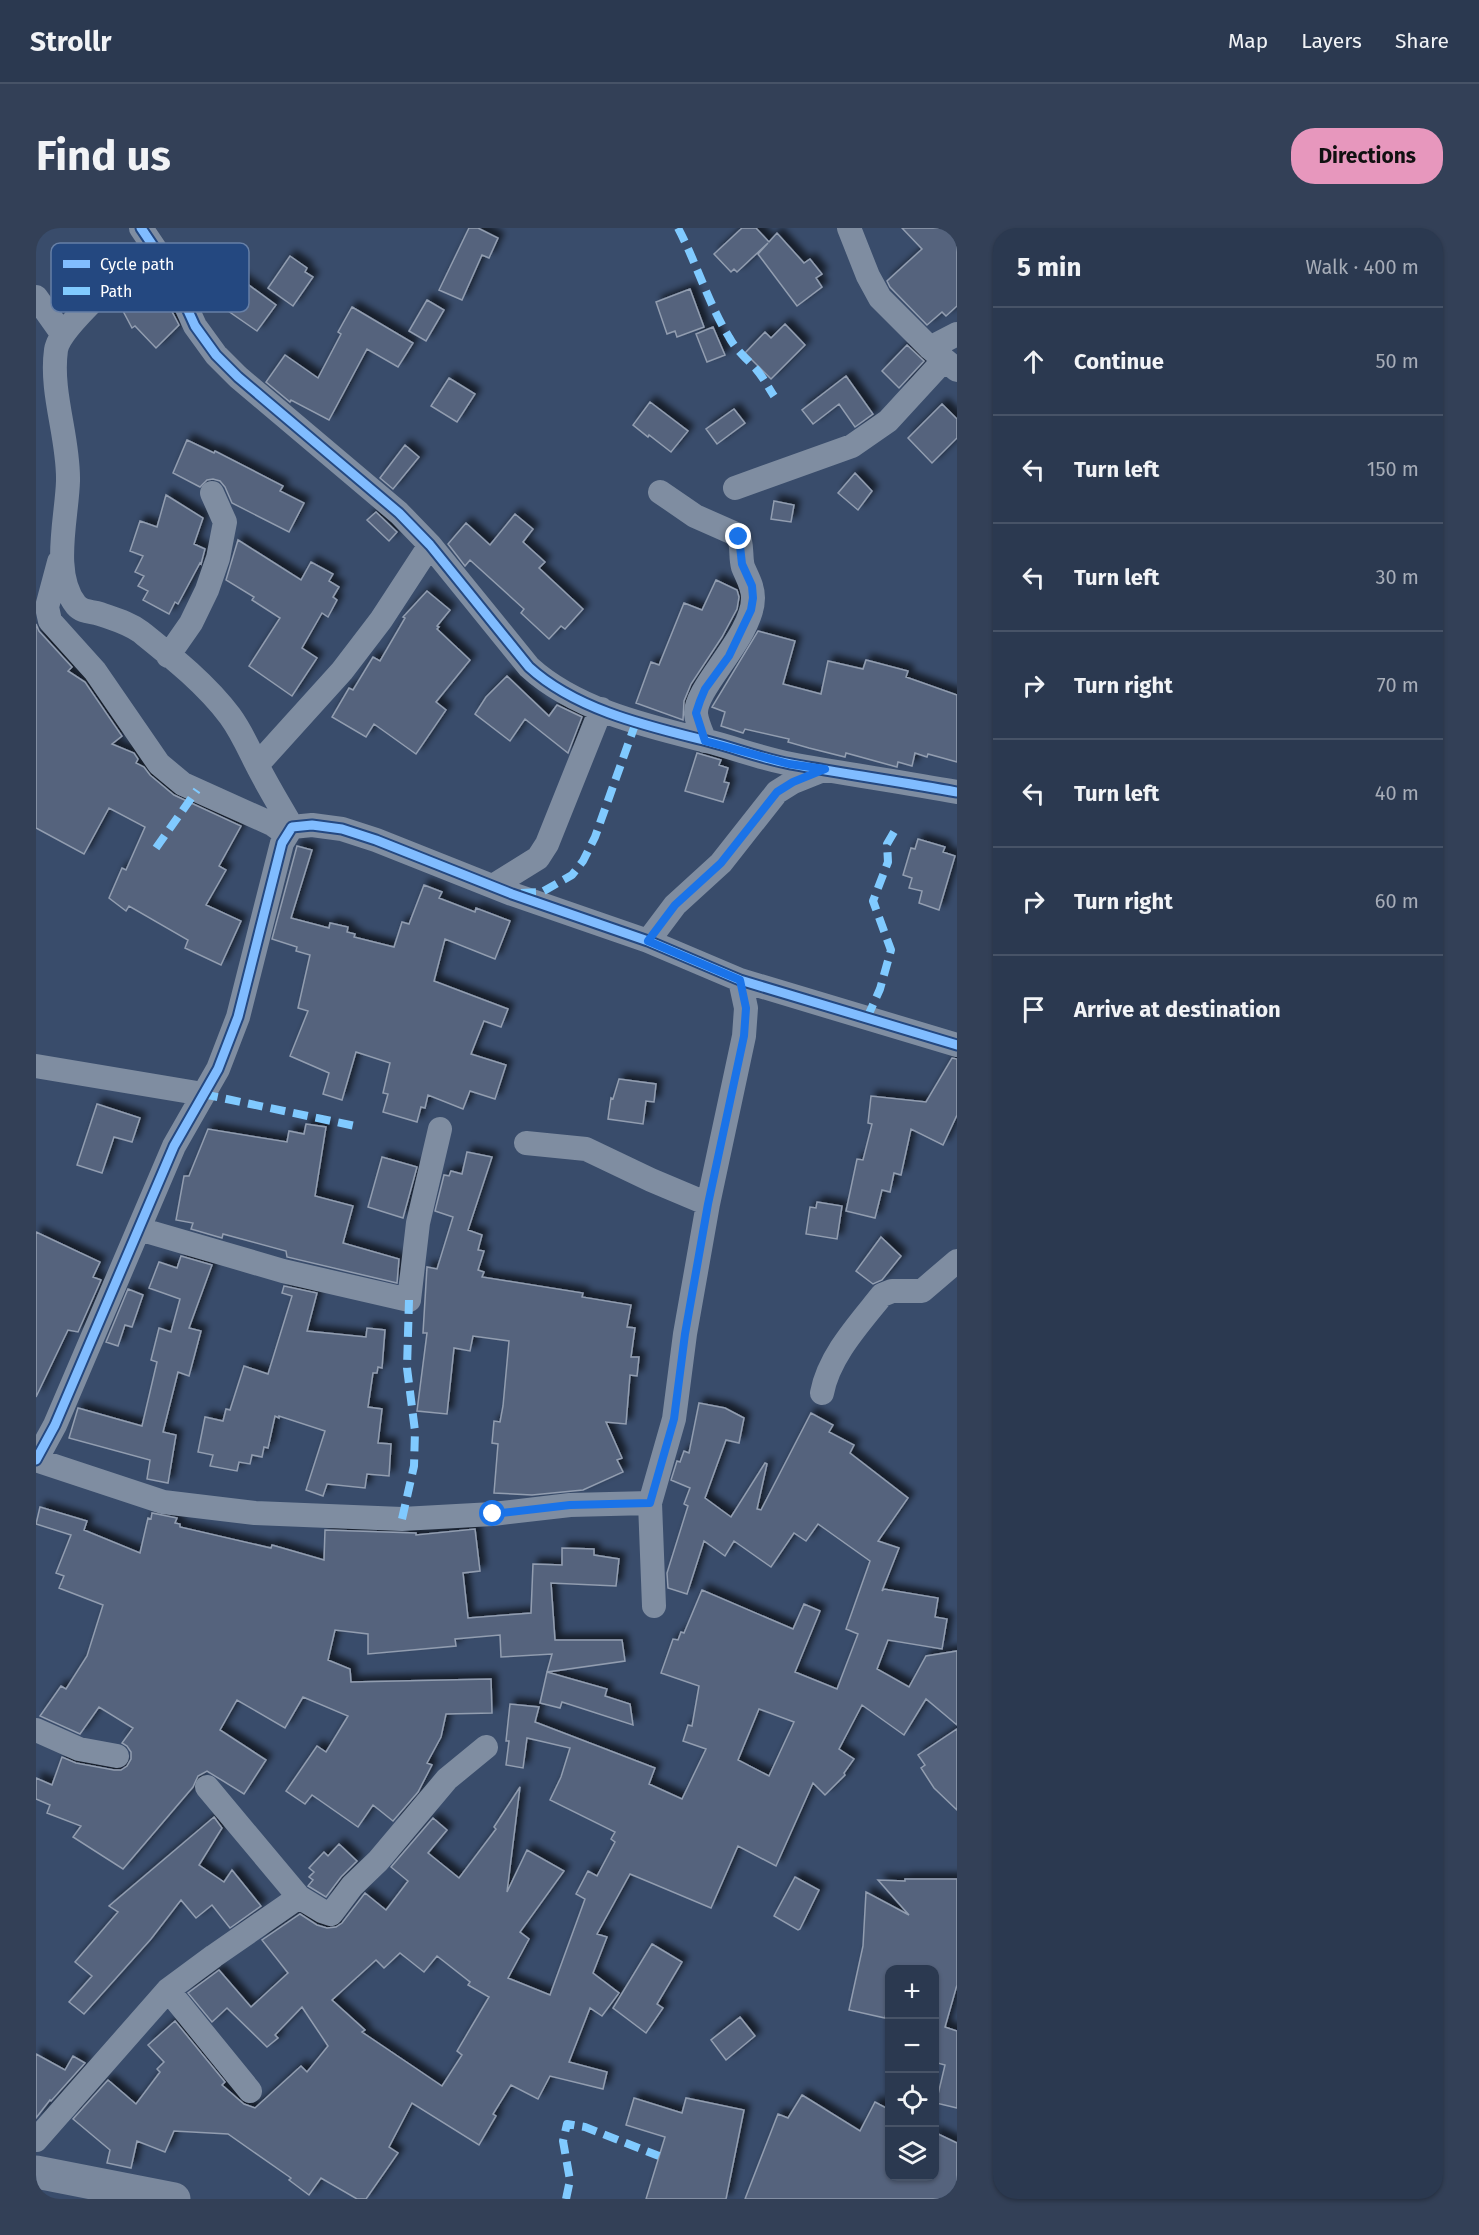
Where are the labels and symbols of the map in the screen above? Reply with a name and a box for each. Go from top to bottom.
legend [51,243,249,312]
text: Cycle path [100,255,174,274]
text: Path [100,282,132,301]
route end [725,523,751,549]
route start [479,1500,505,1526]

